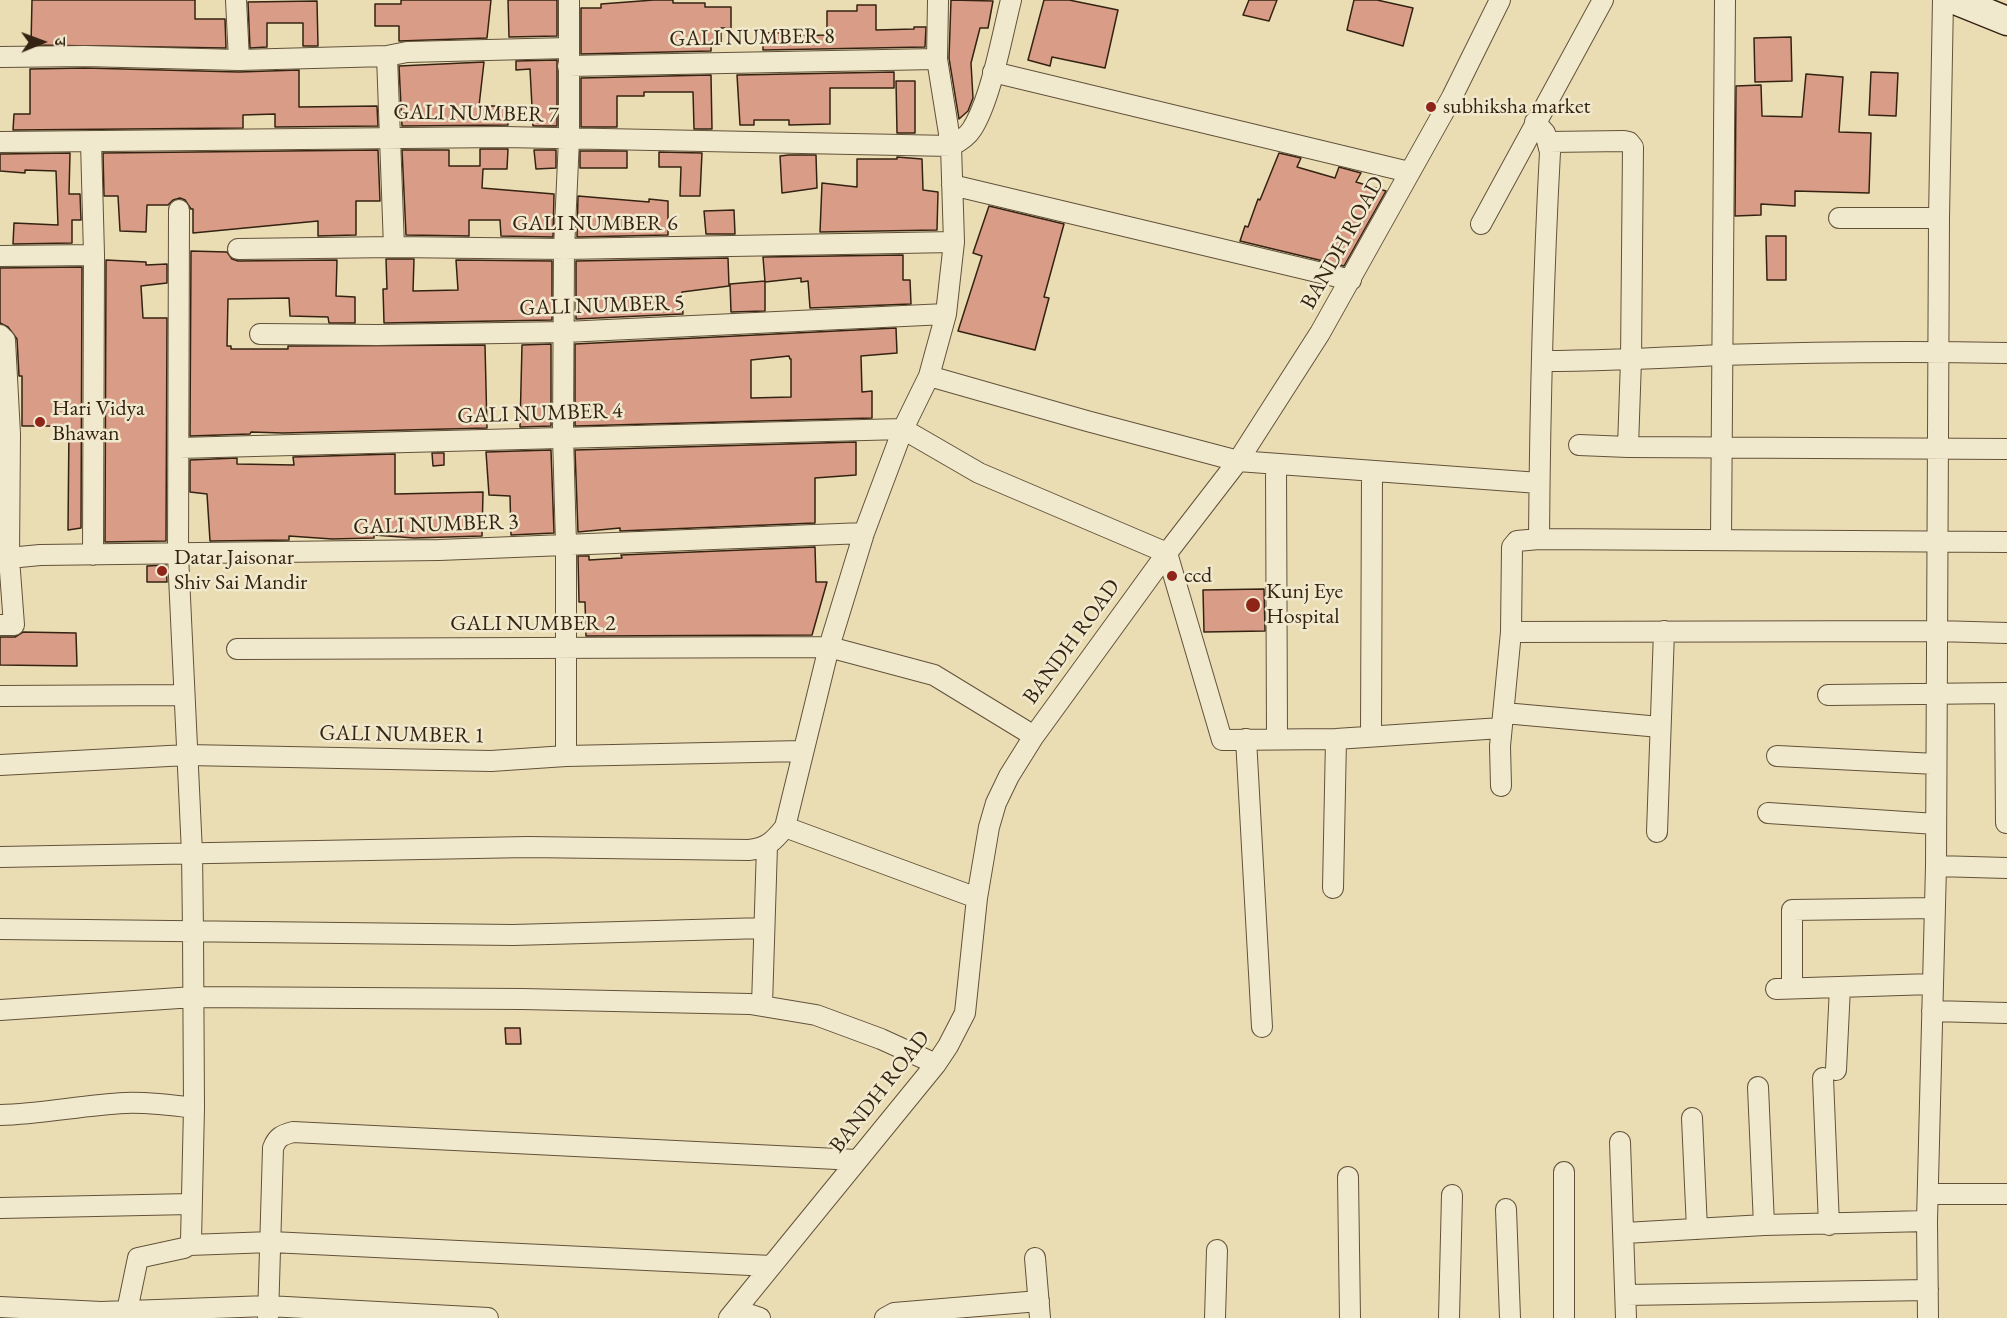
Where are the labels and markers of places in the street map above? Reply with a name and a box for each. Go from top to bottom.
place label: subhiksha market [1443,94,1590,120]
marker: subhiksha market [1424,100,1438,114]
place label: Hari Vidya Bhawan [52,396,145,448]
marker: Hari Vidya Bhawan [33,415,47,429]
place label: Datar Jaisonar Shiv Sai Mandir [174,545,307,596]
place label: ccd [1184,563,1212,589]
marker: Datar Jaisonar Shiv Sai Mandir [155,564,169,578]
marker: ccd [1165,569,1179,583]
place label: Kunj Eye Hospital [1266,579,1343,630]
marker: Kunj Eye Hospital [1244,596,1262,614]

